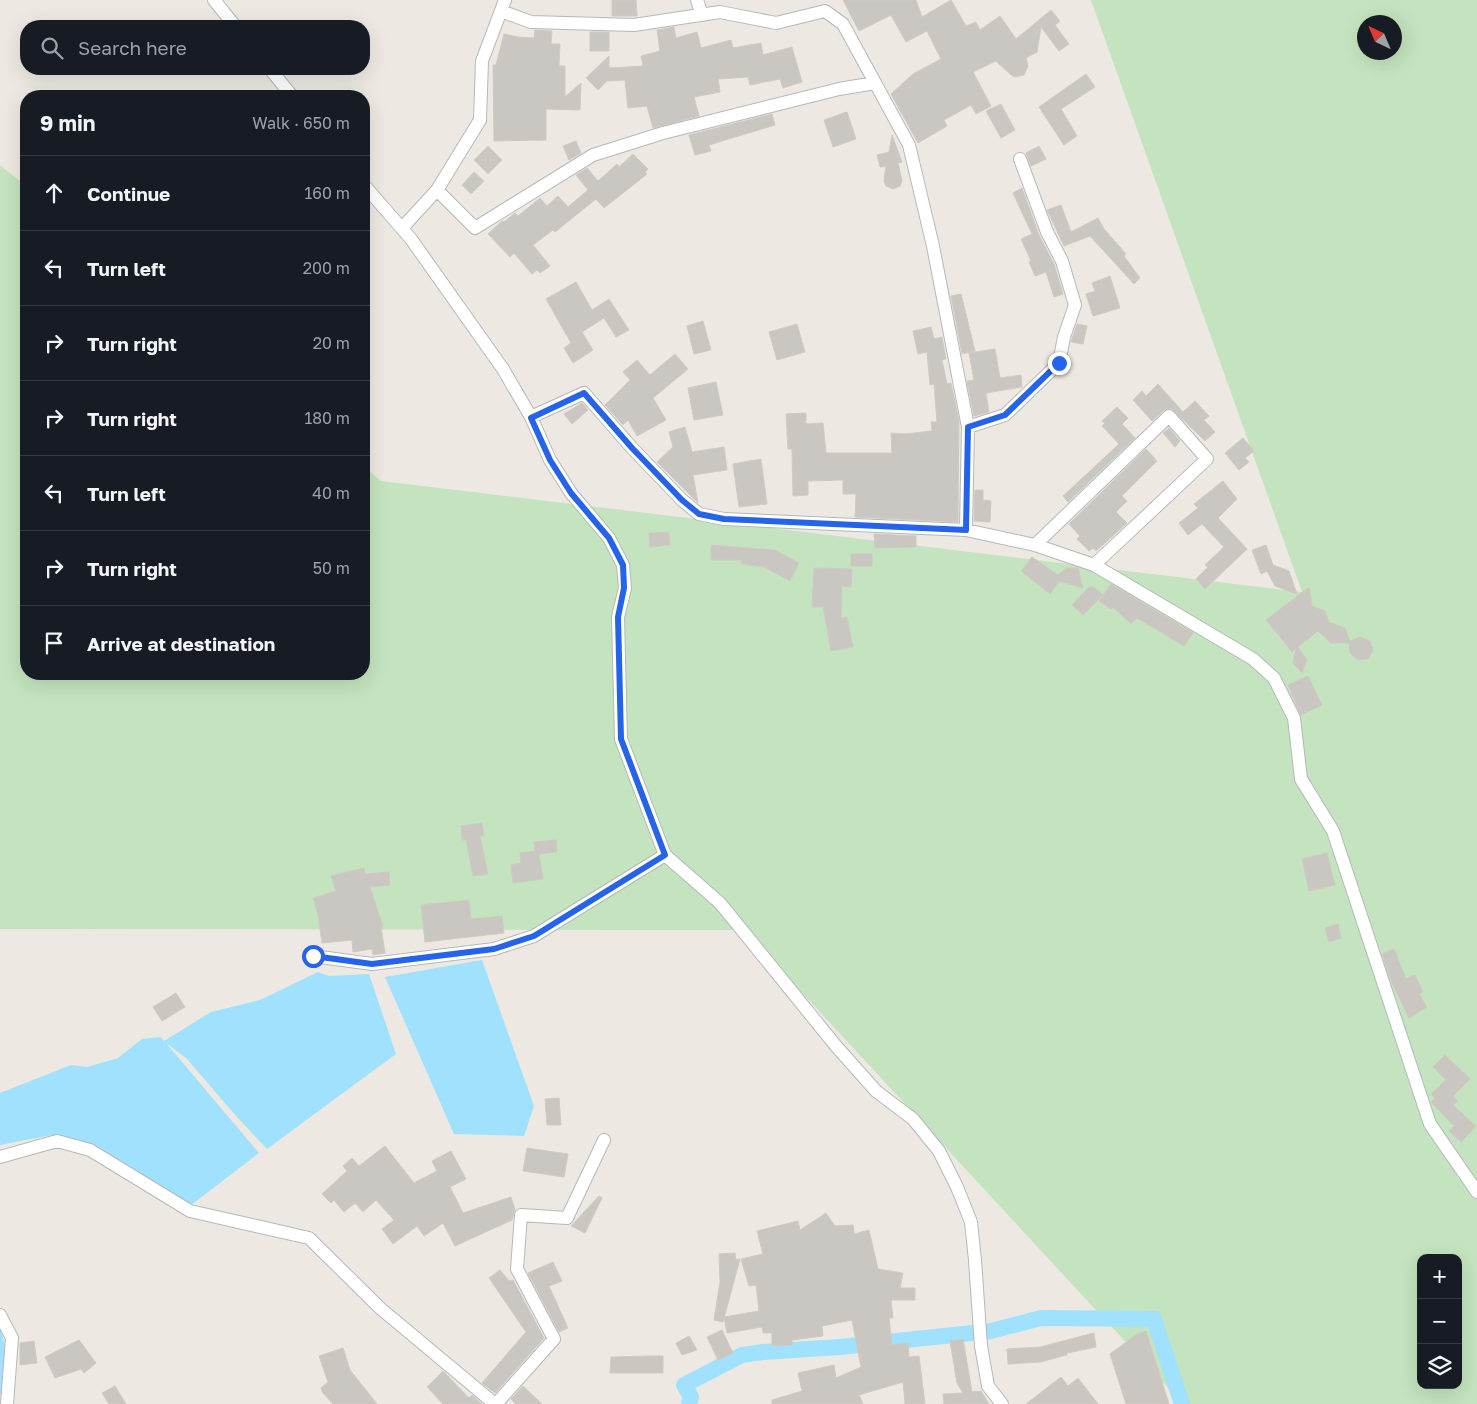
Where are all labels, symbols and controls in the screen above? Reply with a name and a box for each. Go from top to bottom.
north arrow [1357,15,1402,60]
search box [20,20,370,75]
icon: search [38,34,66,62]
text: Search here [78,36,187,59]
text: 9 min [40,110,95,136]
text: Walk · 650 m [252,113,350,133]
icon: ahead [40,179,68,207]
text: Continue [87,182,170,205]
text: 160 m [304,183,350,203]
icon: left [40,254,68,282]
text: Turn left [87,257,166,280]
text: 200 m [303,258,350,278]
icon: right [40,329,68,357]
text: Turn right [87,332,177,355]
text: 20 m [313,333,350,353]
route end [1048,352,1071,375]
icon: right [40,404,68,432]
text: Turn right [87,407,177,430]
text: 180 m [304,408,350,428]
icon: left [40,479,68,507]
text: Turn left [87,482,166,505]
text: 40 m [312,483,350,503]
icon: right [40,554,68,582]
text: Turn right [87,557,177,580]
text: 50 m [313,558,350,578]
icon: arrive [40,629,68,657]
text: Arrive at destination [87,632,275,655]
route start [302,945,325,968]
map controls [1417,1254,1462,1389]
button: + [1417,1254,1462,1299]
button: − [1417,1299,1462,1344]
button: layers [1417,1344,1462,1389]

